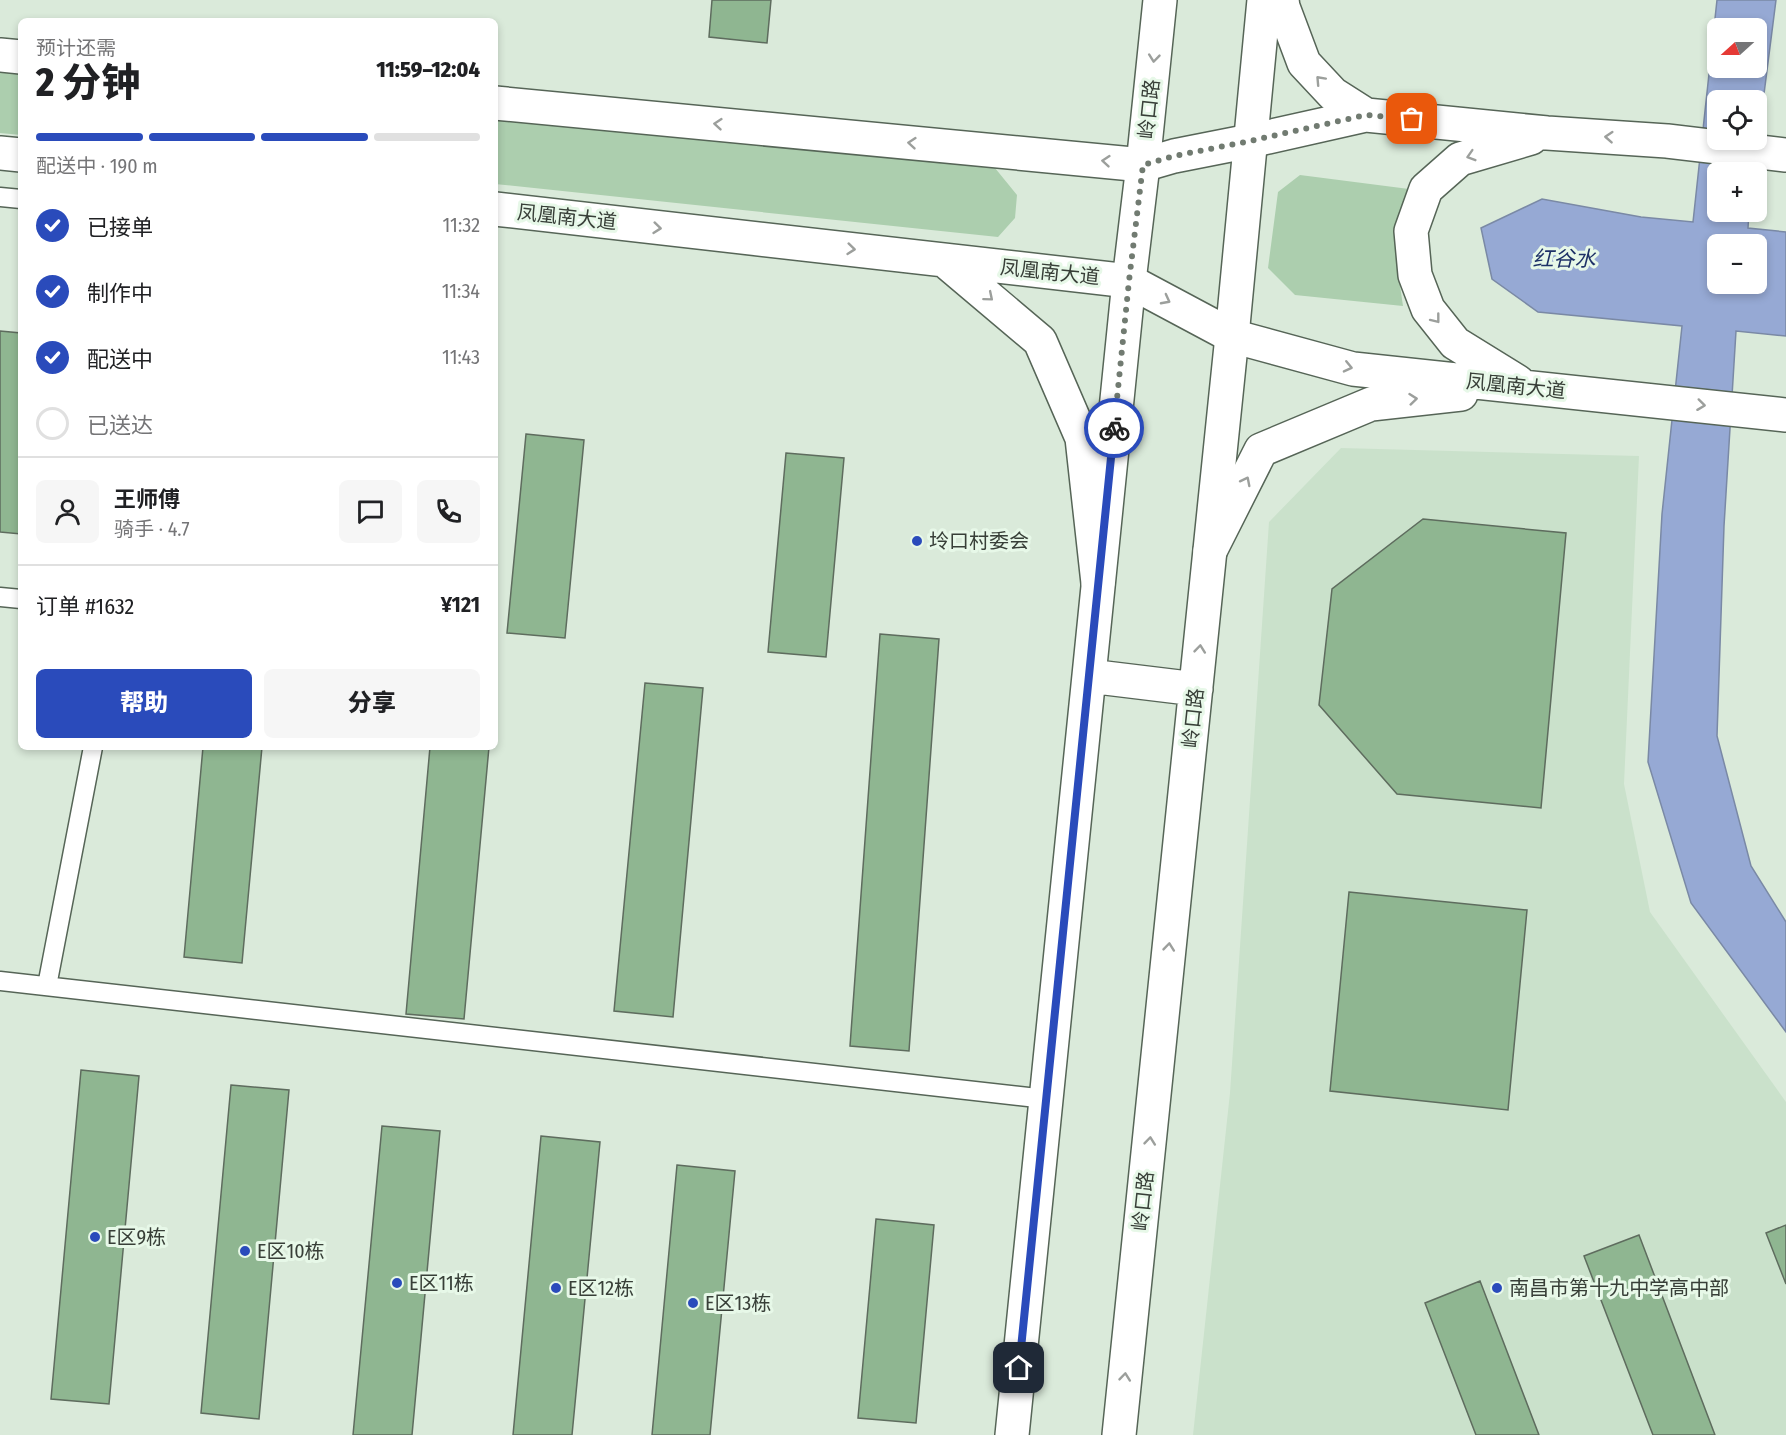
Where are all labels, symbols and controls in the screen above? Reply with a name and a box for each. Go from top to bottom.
north arrow [1707,18,1767,78]
map controls [1707,18,1767,294]
text: 预计还需 [36,36,116,60]
one-way arrow [1148,54,1161,63]
text: 11:59–12:04 [376,56,480,83]
text: 2 分钟 [36,60,140,106]
one-way arrow [1316,76,1327,86]
street label: 岭口路 [1134,78,1164,140]
button: locate [1707,90,1767,150]
pin [1386,93,1437,144]
icon: bag [1395,102,1428,135]
one-way arrow [713,118,722,131]
one-way arrow [1604,131,1613,144]
one-way arrow [907,137,916,150]
one-way arrow [1466,149,1477,161]
text: 配送中 · 190 m [36,154,158,178]
one-way arrow [1101,155,1110,168]
button: + [1707,162,1767,222]
street label: 凤凰南大道 [516,200,618,234]
icon: check [36,209,69,242]
text: 11:32 [443,213,480,237]
text: 已接单 [87,214,153,241]
one-way arrow [653,221,662,233]
button: − [1707,234,1767,294]
one-way arrow [847,243,856,255]
water label: 红谷水 [1533,246,1596,272]
street label: 凤凰南大道 [999,255,1101,289]
icon: check [36,275,69,308]
text: 11:34 [442,279,480,303]
text: 制作中 [87,280,153,307]
one-way arrow [982,290,993,301]
one-way arrow [1159,293,1170,305]
one-way arrow [1428,312,1439,323]
icon: check [36,341,69,374]
text: 11:43 [442,345,480,369]
text: 配送中 [87,346,153,373]
one-way arrow [1342,360,1352,373]
street label: 凤凰南大道 [1465,369,1567,403]
one-way arrow [1408,394,1417,406]
courier [1084,398,1144,458]
one-way arrow [1696,398,1705,411]
text: 已送达 [87,412,153,439]
icon: bike [1098,412,1131,445]
one-way arrow [1239,476,1250,487]
button: person [36,480,99,543]
button: chat [339,480,402,543]
button: phone [417,480,480,543]
text: 王师傅 [114,486,180,513]
text: 骑手 · 4.7 [114,517,190,541]
place label: 坽口村委会 [929,529,1029,553]
marker: 坽口村委会 [910,534,924,548]
text: ¥121 [441,591,480,618]
text: 订单 #1632 [36,593,134,620]
one-way arrow [1193,644,1206,653]
button: 帮助 [36,669,252,738]
button: 分享 [264,669,480,738]
street label: 岭口路 [1178,687,1208,749]
one-way arrow [1163,943,1175,952]
one-way arrow [1143,1137,1155,1146]
street label: 岭口路 [1128,1170,1158,1232]
place label: E区9栋 [107,1225,166,1249]
marker: E区9栋 [88,1230,102,1244]
place label: E区10栋 [257,1239,325,1263]
marker: E区10栋 [238,1244,252,1258]
place label: E区11栋 [409,1271,474,1295]
marker: E区11栋 [390,1276,404,1290]
place label: E区12栋 [568,1276,634,1300]
place label: 南昌市第十九中学高中部 [1509,1276,1729,1300]
marker: E区12栋 [549,1281,563,1295]
marker: 南昌市第十九中学高中部 [1490,1281,1504,1295]
place label: E区13栋 [705,1291,771,1315]
marker: E区13栋 [686,1296,700,1310]
pin [993,1342,1044,1393]
icon: home [1002,1351,1035,1384]
one-way arrow [1118,1372,1131,1381]

